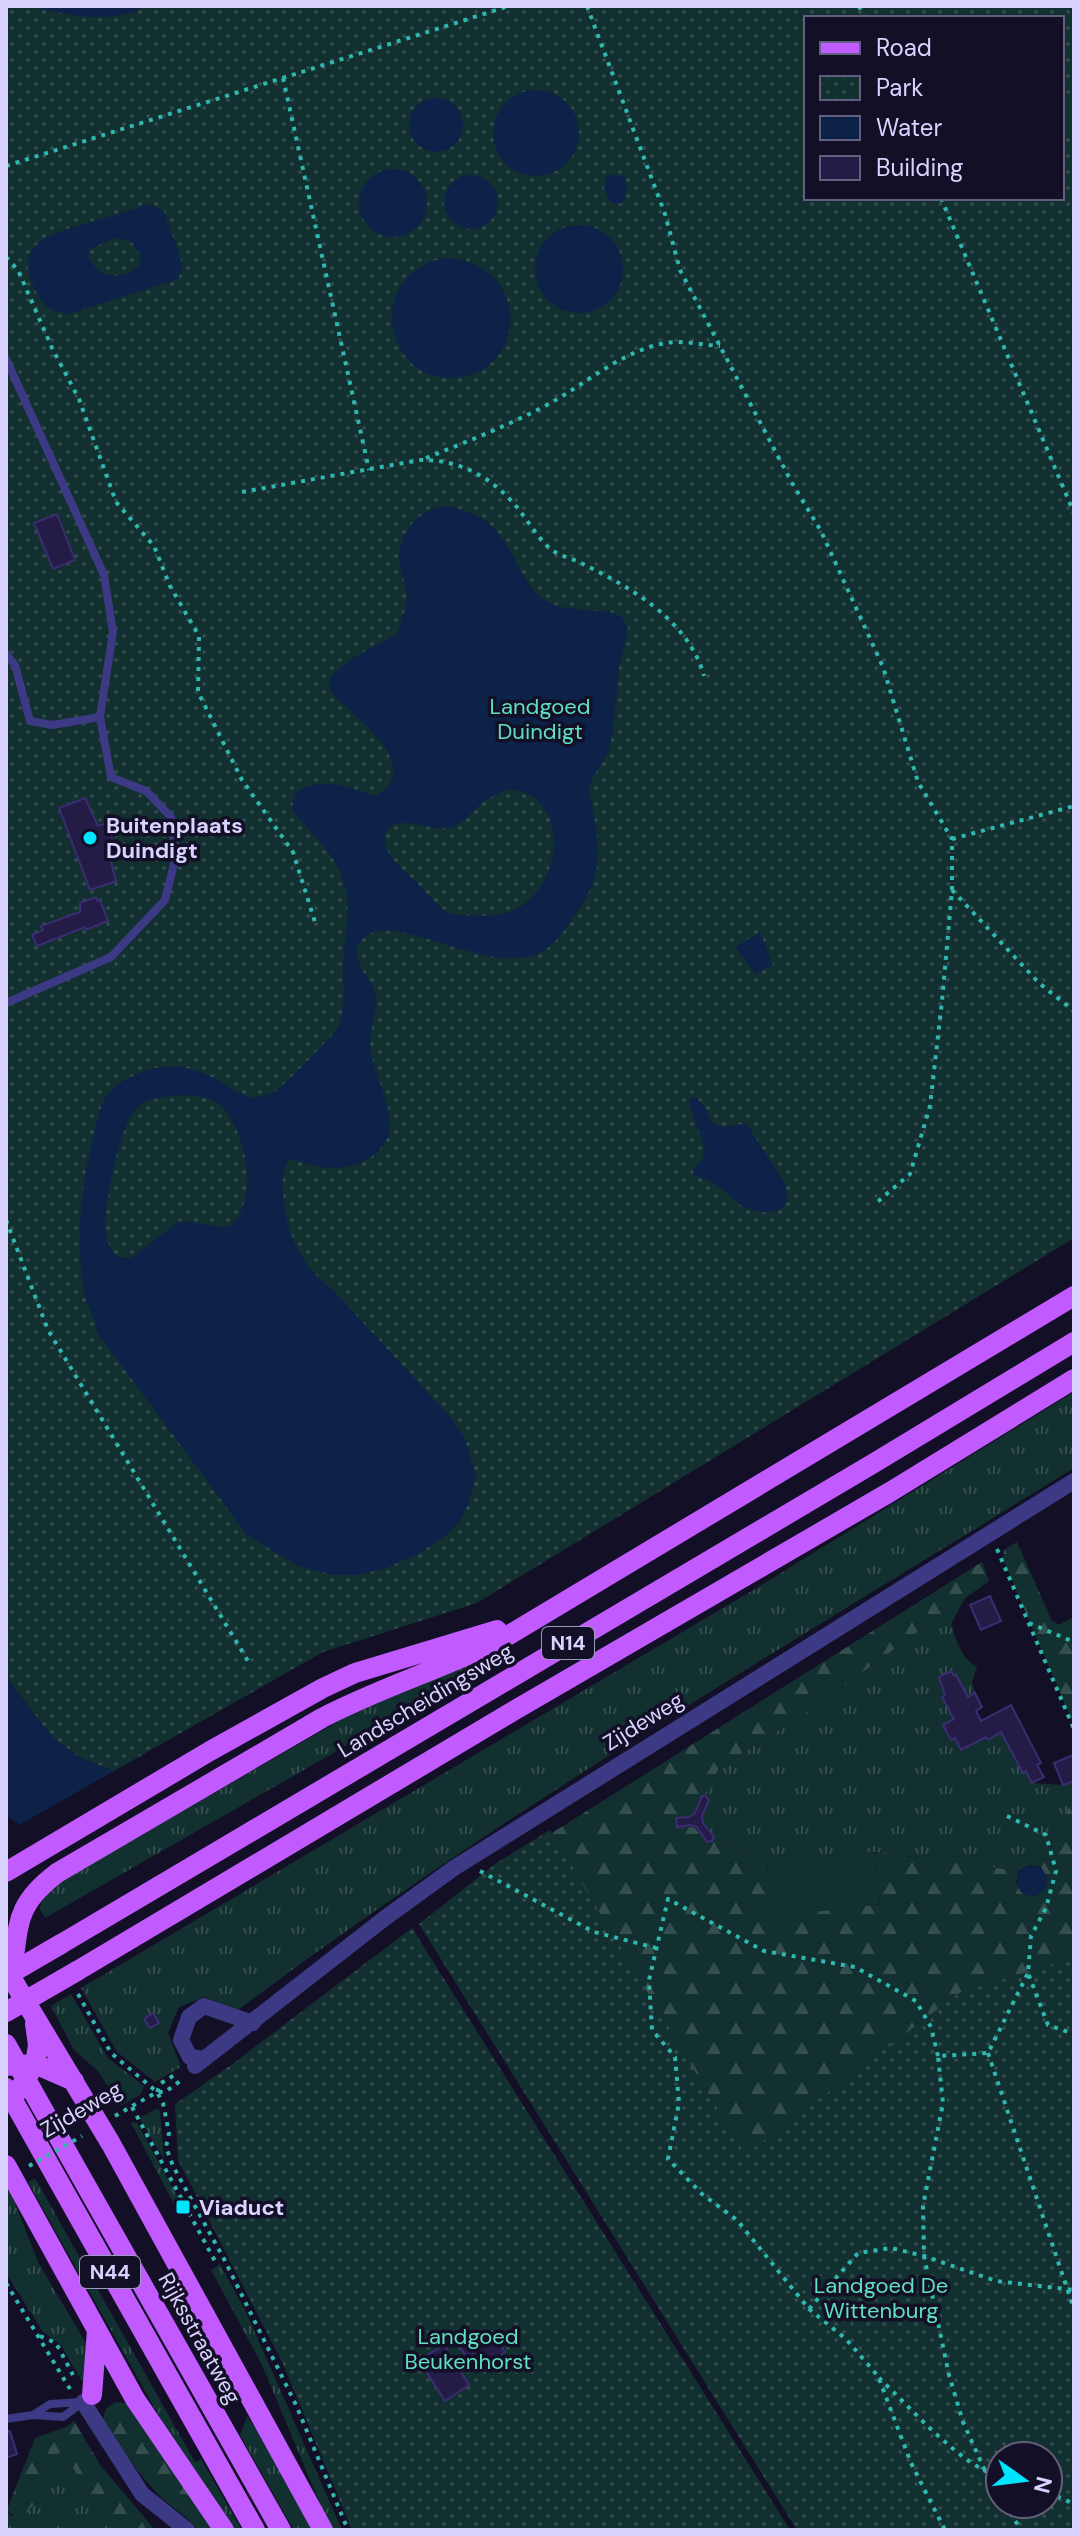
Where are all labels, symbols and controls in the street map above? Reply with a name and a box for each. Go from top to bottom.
legend [804,16,1064,200]
text: Road [876,32,932,63]
text: Park [876,72,923,103]
text: Water [876,112,942,143]
text: Building [876,152,963,183]
park label: Landgoed Duindigt [489,692,591,746]
place label: Buitenplaats Duindigt [106,811,243,865]
marker: Buitenplaats Duindigt [81,829,99,847]
road number: N14 [542,1627,594,1659]
street label: Landscheidingsweg [332,1637,518,1764]
street label: Zijdeweg [598,1685,689,1757]
street label: Zijdeweg [35,2075,127,2144]
place label: Viaduct [199,2193,284,2222]
marker: Viaduct [174,2198,192,2216]
road number: N44 [80,2256,140,2288]
street label: Rijksstraatweg [152,2267,248,2409]
park label: Landgoed De Wittenburg [814,2271,948,2325]
park label: Landgoed Beukenhorst [405,2322,531,2376]
north arrow [984,2440,1064,2520]
text: N [1027,2473,1059,2496]

